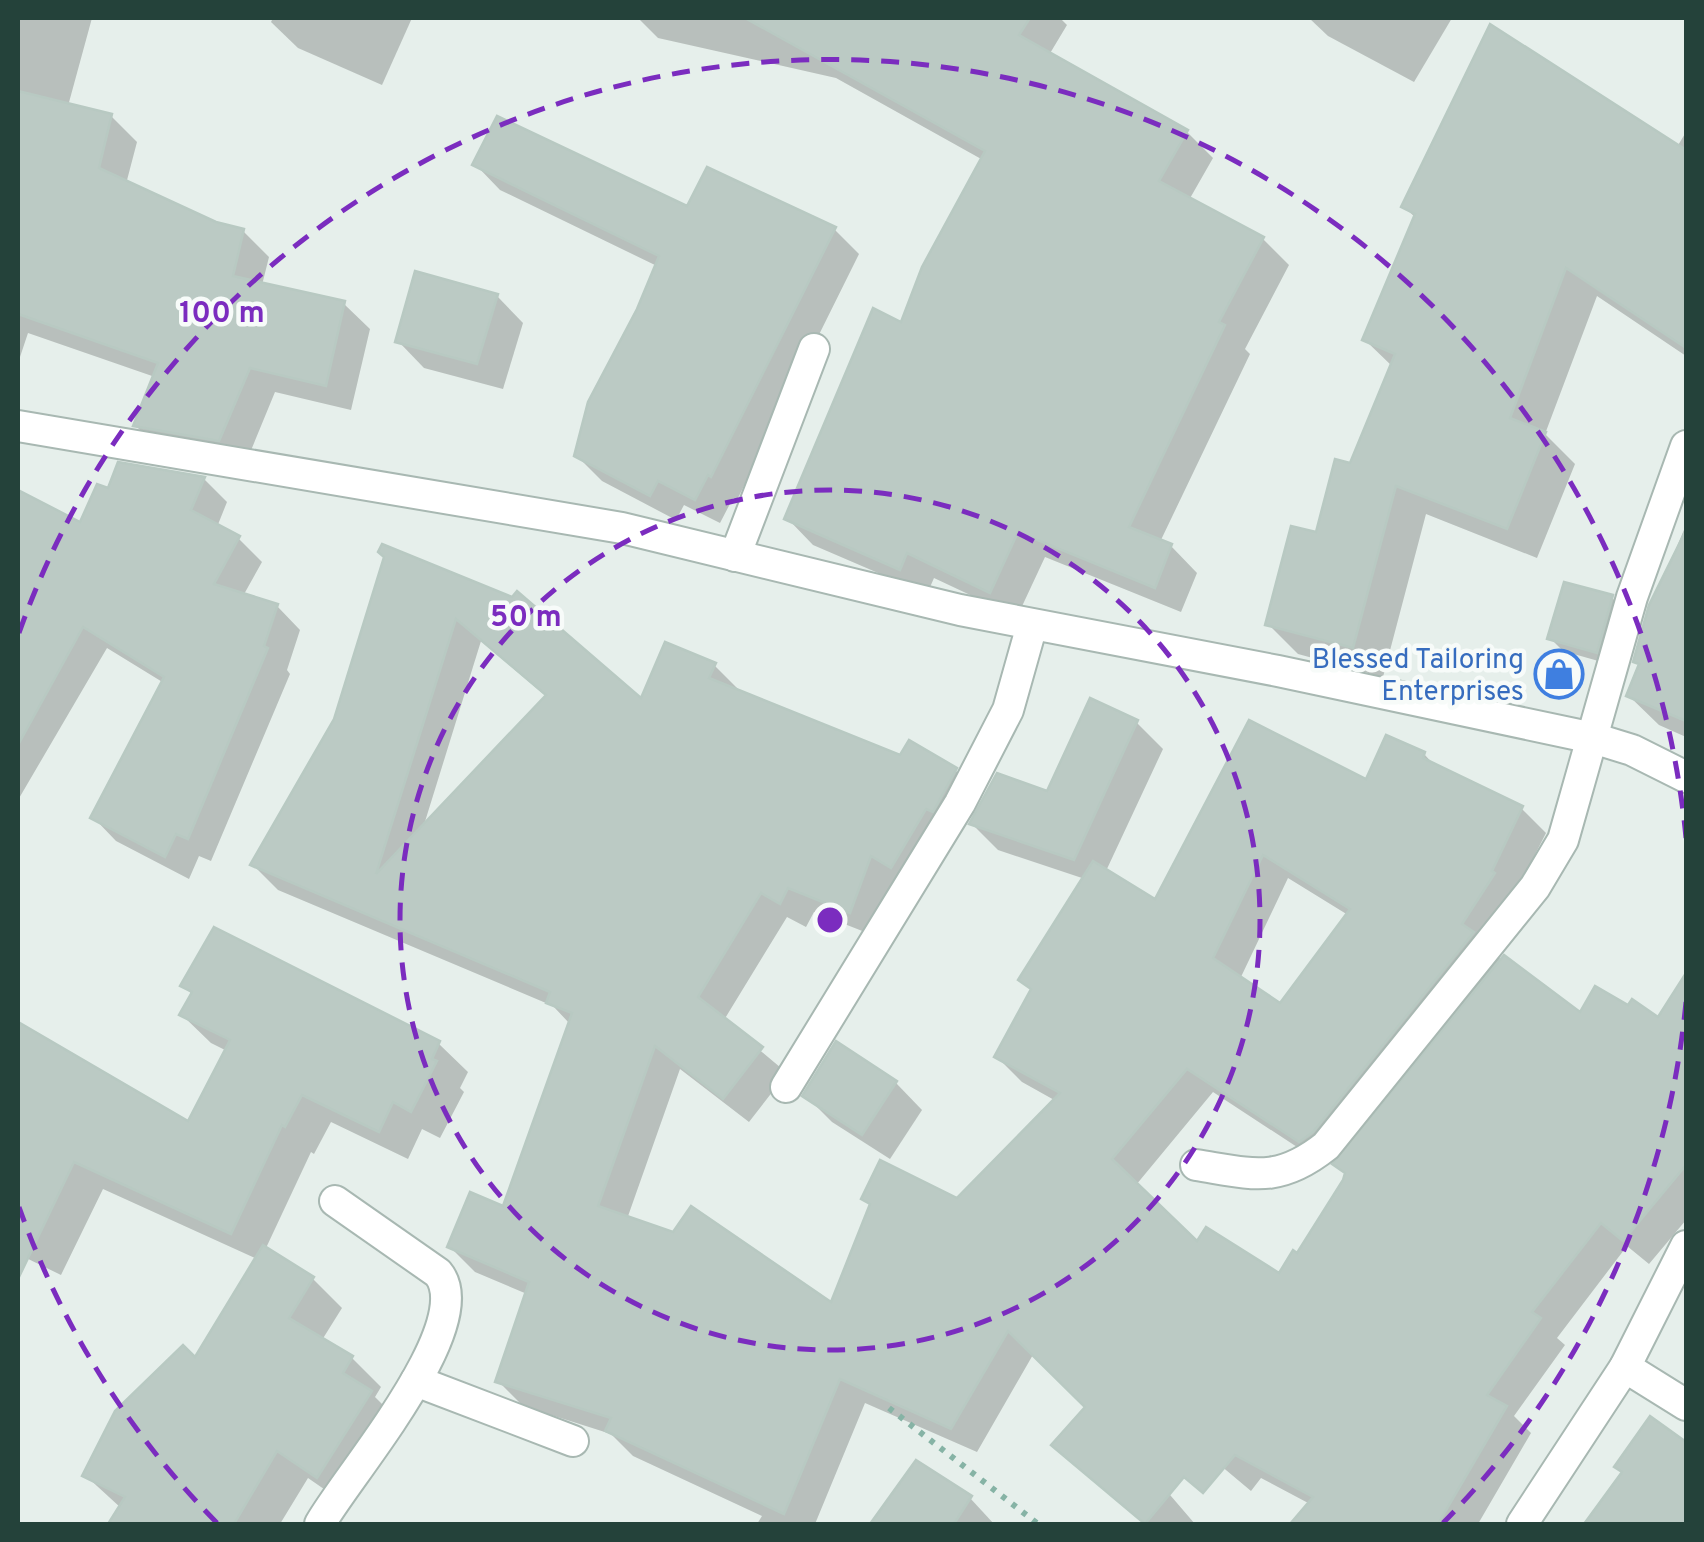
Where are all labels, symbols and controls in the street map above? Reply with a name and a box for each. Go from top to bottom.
text: 100 m [179,296,265,333]
text: 50 m [490,600,562,637]
place label: Blessed Tailoring Enterprises [1312,643,1524,711]
shop icon: Blessed Tailoring Enterprises [1533,648,1585,700]
centre of rings [812,902,848,938]

